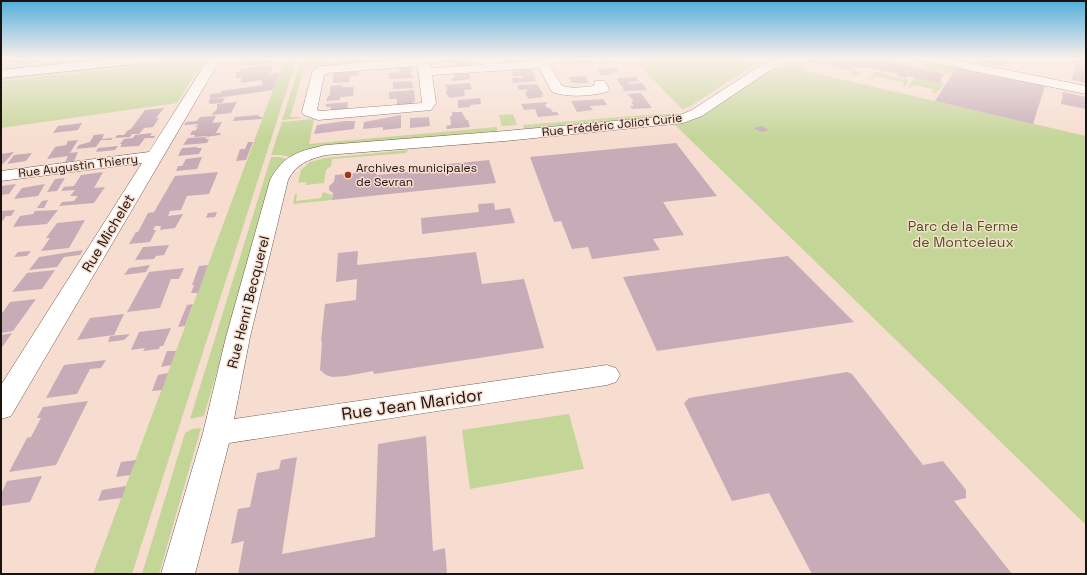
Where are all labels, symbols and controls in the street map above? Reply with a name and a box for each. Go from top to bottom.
street label: Rue Frédéric Joliot Curie [541,110,683,140]
street label: Rue Augustin Thierry [17,151,139,181]
place label: Archives municipales de Sevran [356,160,477,190]
marker: Archives municipales de Sevran [343,170,353,180]
street label: Rue Michelet [78,191,138,275]
park label: Parc de la Ferme de Montceleux [908,217,1018,251]
street label: Rue Henri Becquerel [223,234,273,370]
street label: Rue Jean Maridor [340,383,484,425]

